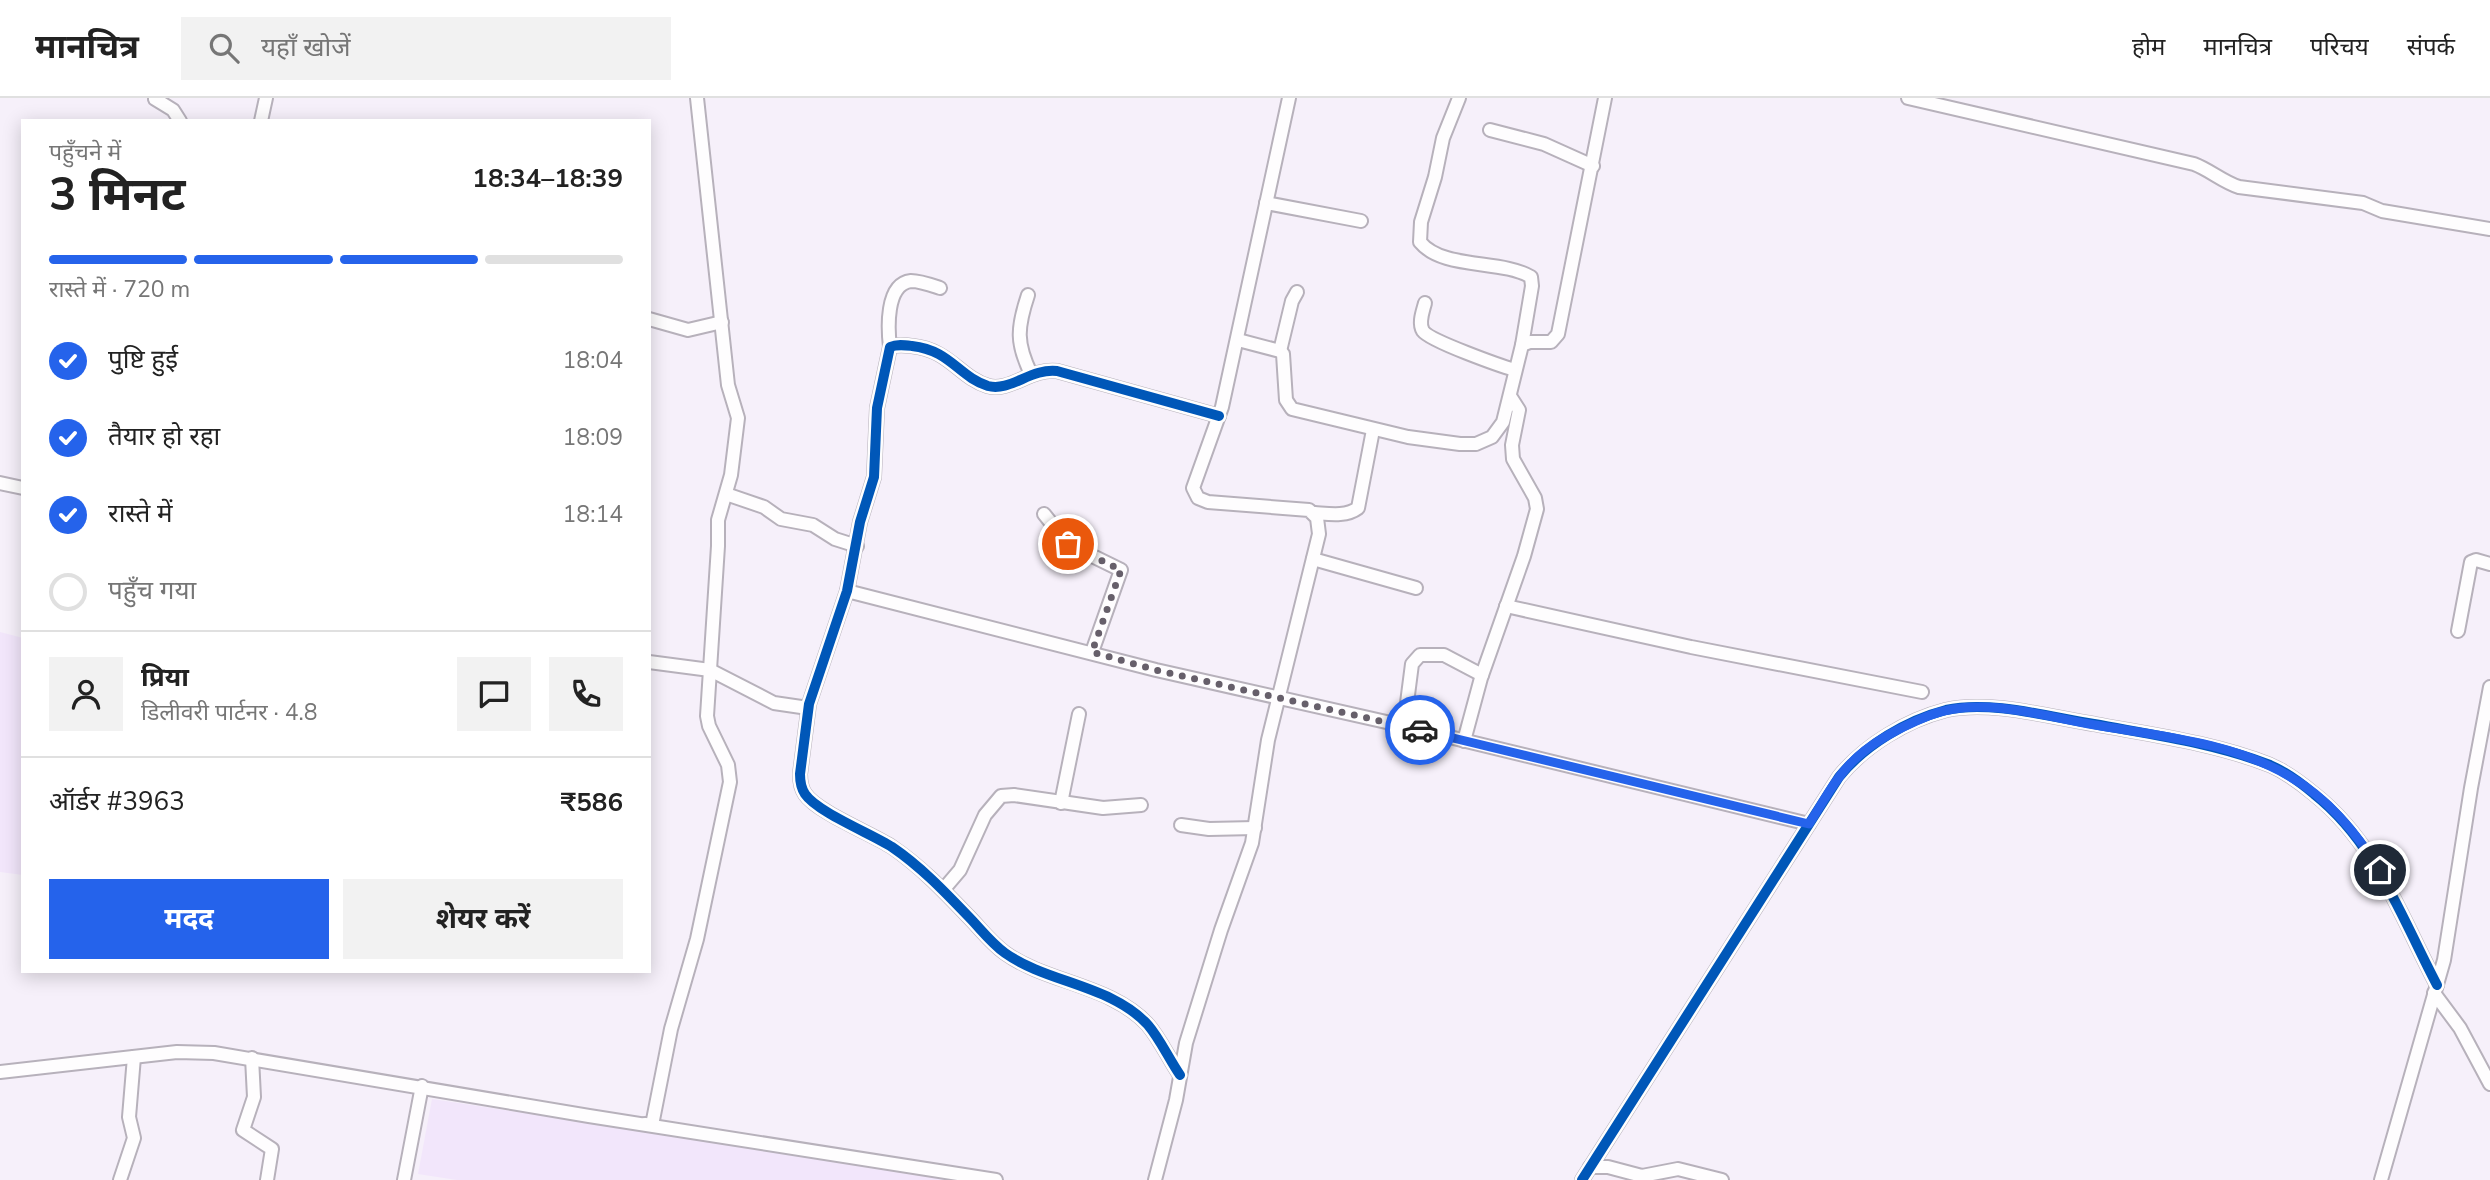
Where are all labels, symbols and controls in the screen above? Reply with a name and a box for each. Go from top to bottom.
search box [181,17,671,80]
text: मानचित्र [35,25,139,70]
icon: search [205,29,243,67]
text: यहाँ खोजें [261,30,351,65]
text: होम [2132,31,2165,63]
text: मानचित्र [2203,31,2272,63]
text: परिचय [2310,31,2369,63]
text: संपर्क [2407,31,2455,63]
text: पहुँचने में [49,137,121,168]
text: 18:34–18:39 [472,161,623,196]
text: 3 मिनट [49,163,186,226]
text: रास्ते में · 720 m [49,274,190,305]
icon: check [49,342,87,380]
text: पुष्टि हुई [108,342,178,377]
text: 18:04 [563,345,623,376]
icon: check [49,419,87,457]
text: तैयार हो रहा [108,419,220,454]
text: 18:09 [563,422,623,453]
icon: check [49,496,87,534]
text: रास्ते में [108,496,173,531]
text: 18:14 [563,499,623,530]
pin [1038,514,1098,574]
icon: bag [1049,525,1087,563]
text: पहुँच गया [108,573,196,608]
button: person [49,657,123,731]
button: chat [457,657,531,731]
button: phone [549,657,623,731]
text: प्रिया [141,660,189,695]
courier [1385,695,1455,765]
text: डिलीवरी पार्टनर · 4.8 [141,697,318,728]
icon: car [1401,711,1439,749]
text: ऑर्डर #3963 [49,784,185,819]
text: ₹586 [561,785,623,820]
pin [2350,840,2410,900]
icon: home [2361,851,2399,889]
button: मदद [49,879,329,959]
button: शेयर करें [343,879,623,959]

